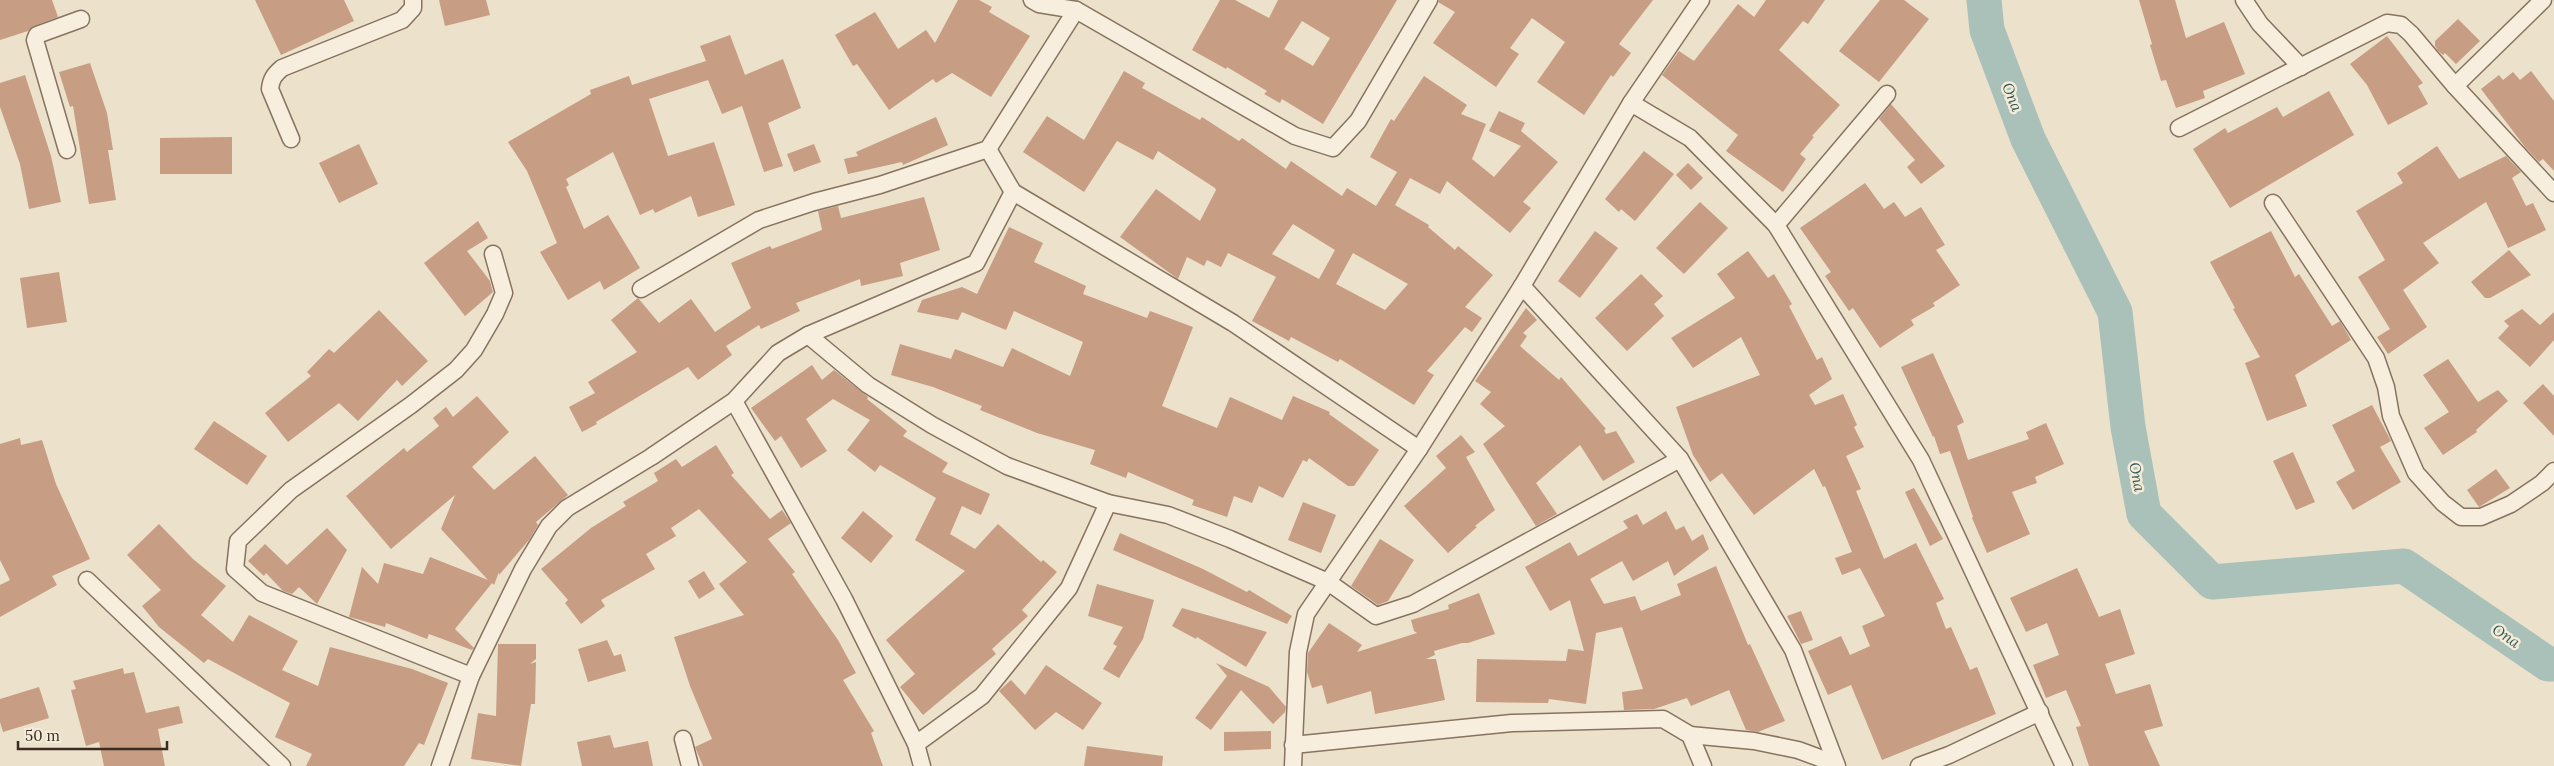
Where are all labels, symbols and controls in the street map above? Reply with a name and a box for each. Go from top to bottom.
water label: Ona [1998,80,2027,115]
water label: Ona [2125,461,2150,494]
water label: Ona [2489,620,2524,652]
scale bar [18,718,166,750]
text: 50 m [25,726,60,745]

